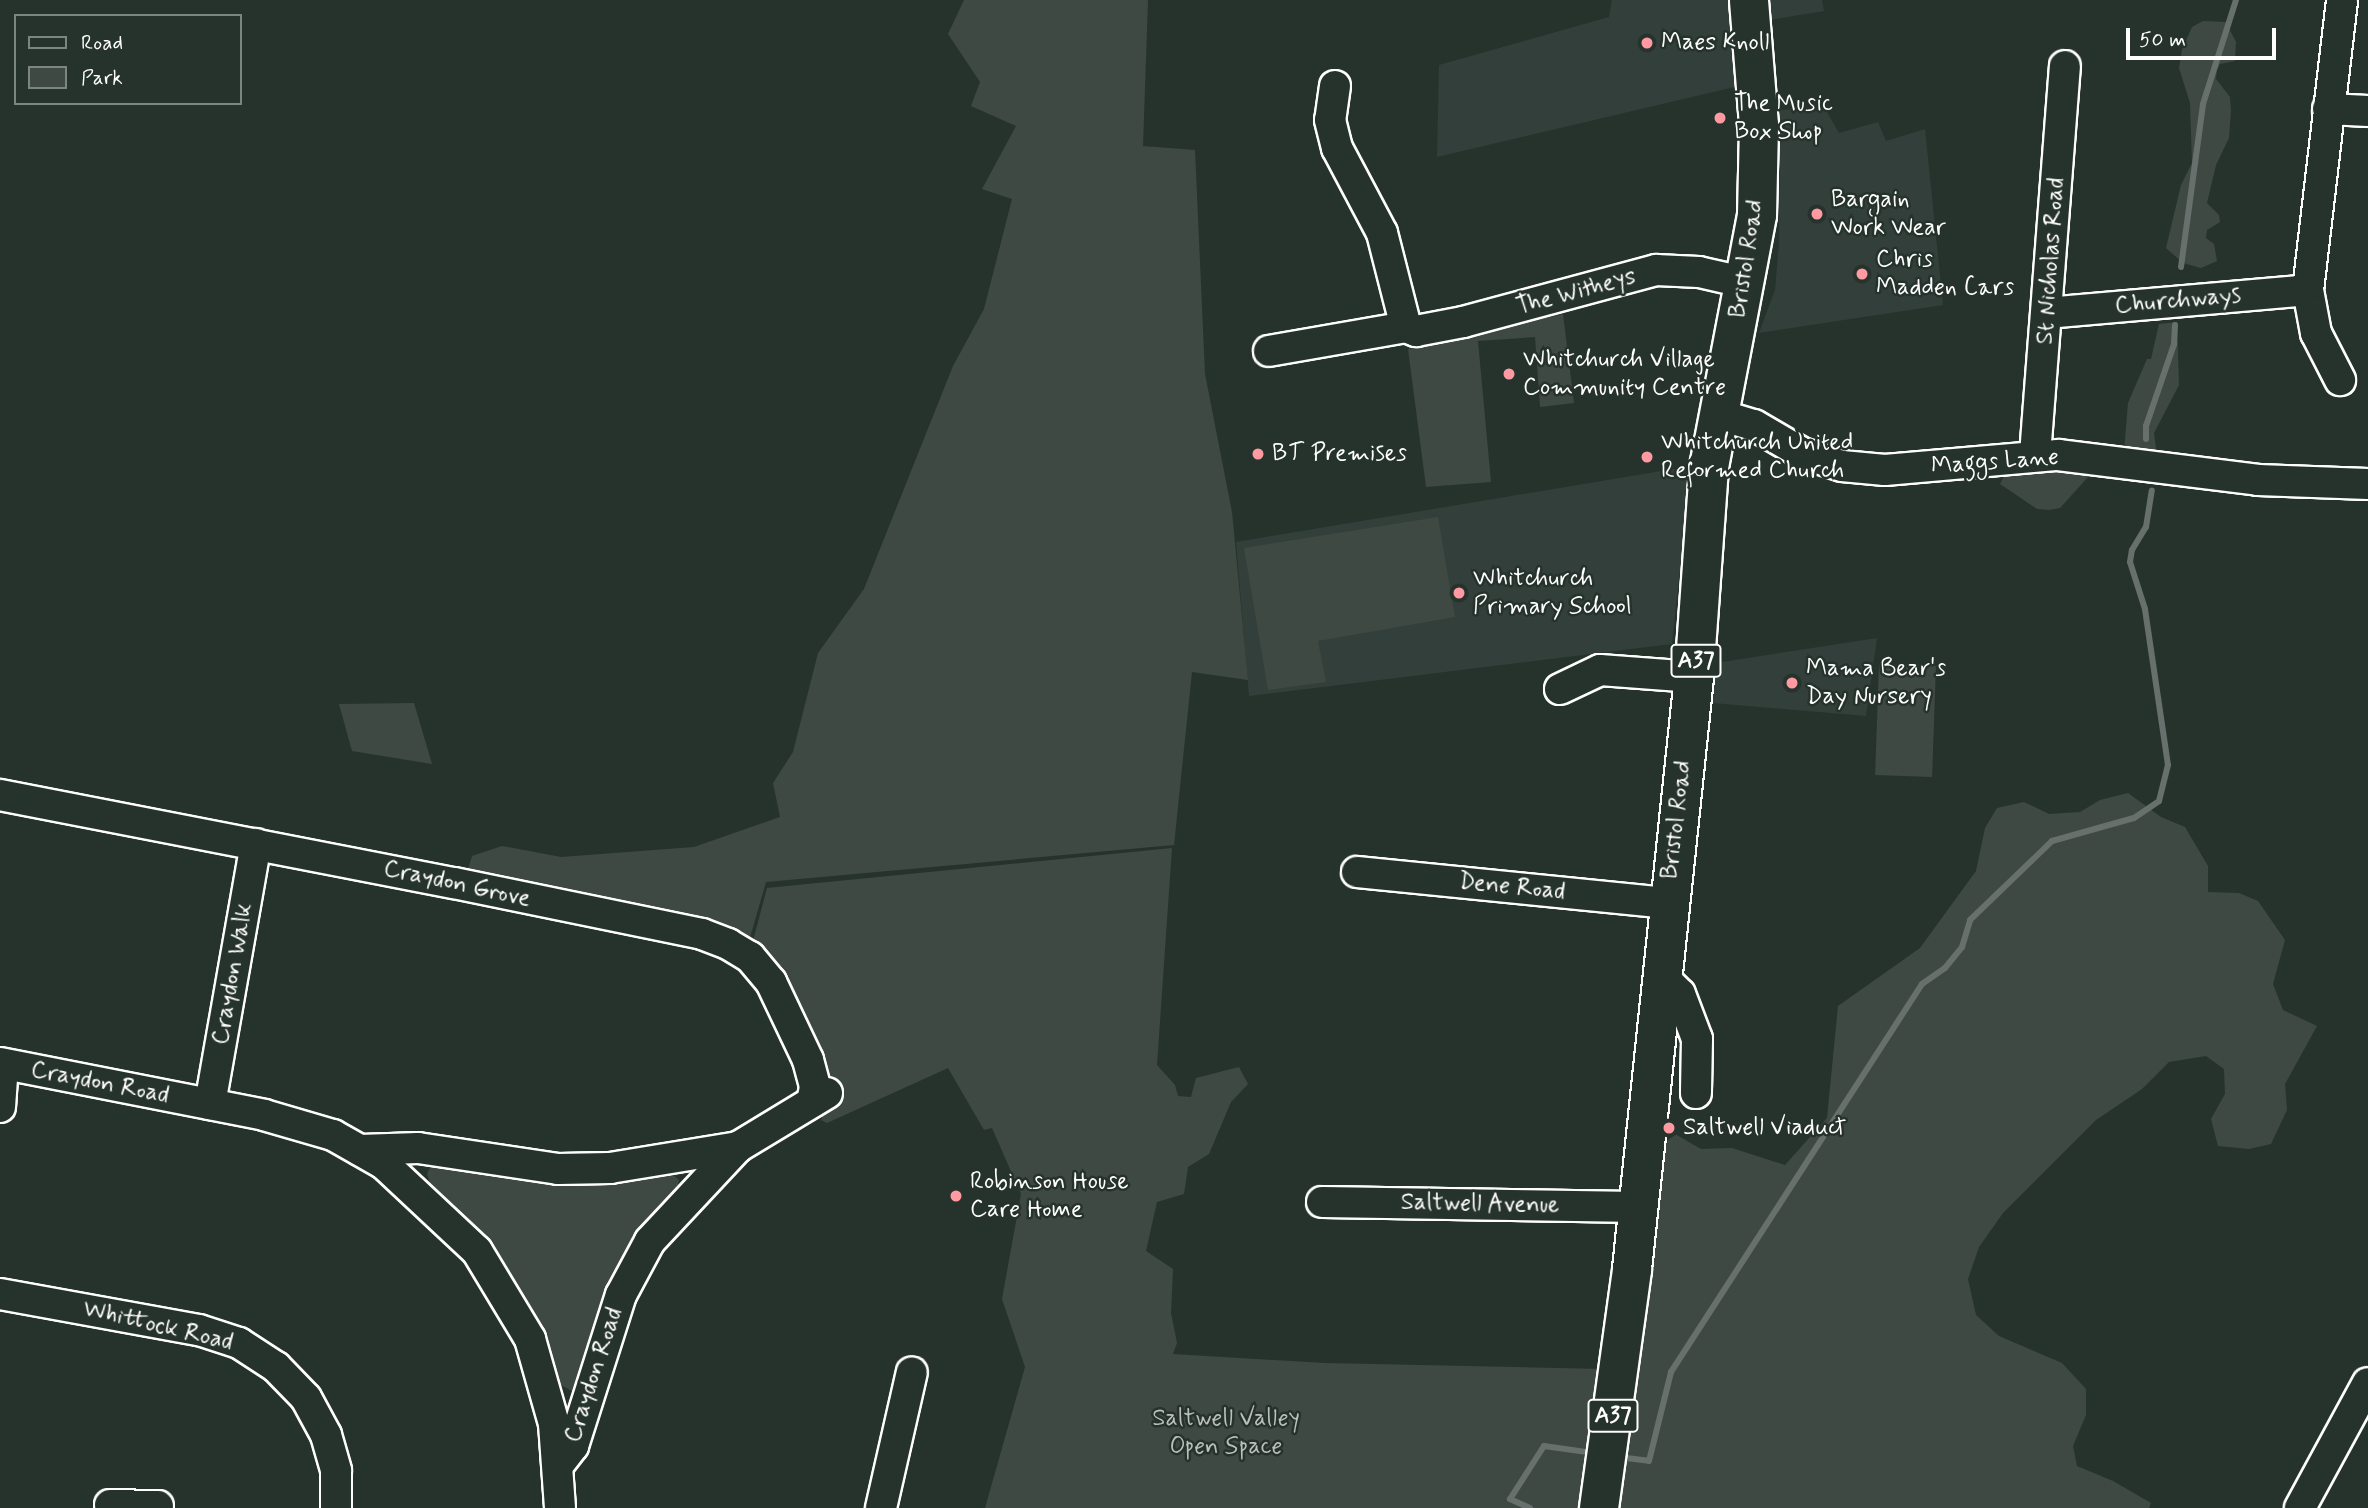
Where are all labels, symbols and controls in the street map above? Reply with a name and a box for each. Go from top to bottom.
legend [14,14,242,105]
scale bar [2130,14,2280,58]
text: 50 m [2139,26,2186,54]
text: Road [81,29,123,57]
place label: Maes Knoll [1661,29,1773,57]
marker: Maes Knoll [1639,35,1655,51]
text: Park [81,64,123,92]
place label: The Music Box Shop [1734,90,1835,146]
marker: The Music Box Shop [1712,110,1728,126]
street label: St Nicholas Road [2031,177,2071,345]
place label: Bargain Work Wear [1831,186,1946,242]
street label: Bristol Road [1724,199,1770,319]
marker: Bargain Work Wear [1809,206,1825,222]
place label: Chris Madden Cars [1876,246,2012,302]
street label: The Witheys [1512,262,1640,322]
marker: Chris Madden Cars [1854,266,1870,282]
street label: Churchways [2114,281,2242,321]
place label: Whitchurch Village Community Centre [1523,346,1726,402]
marker: Whitchurch Village Community Centre [1501,366,1517,382]
place label: Whitchurch United Reformed Church [1661,429,1853,485]
place label: BT Premises [1272,440,1409,468]
street label: Maggs Lane [1932,443,2058,481]
marker: BT Premises [1250,446,1266,462]
marker: Whitchurch United Reformed Church [1639,449,1655,465]
place label: Whitchurch Primary School [1473,565,1631,621]
marker: Whitchurch Primary School [1451,585,1467,601]
road number: A37 [1670,642,1722,680]
place label: Mama Bear's Day Nursery [1806,655,1945,711]
marker: Mama Bear's Day Nursery [1784,675,1800,691]
street label: Bristol Road [1656,760,1698,880]
street label: Craydon Grove [381,854,533,914]
street label: Dene Road [1458,867,1566,907]
street label: Craydon Walk [206,901,260,1047]
street label: Craydon Road [29,1056,171,1110]
place label: Saltwell Viaduct [1683,1114,1846,1142]
marker: Saltwell Viaduct [1661,1120,1677,1136]
place label: Robinson House Care Home [970,1168,1129,1224]
marker: Robinson House Care Home [948,1188,964,1204]
street label: Saltwell Avenue [1398,1188,1562,1220]
street label: Whittock Road [81,1295,235,1357]
street label: Craydon Road [559,1304,629,1446]
road number: A37 [1587,1396,1639,1436]
park label: Saltwell Valley Open Space [1152,1405,1300,1461]

